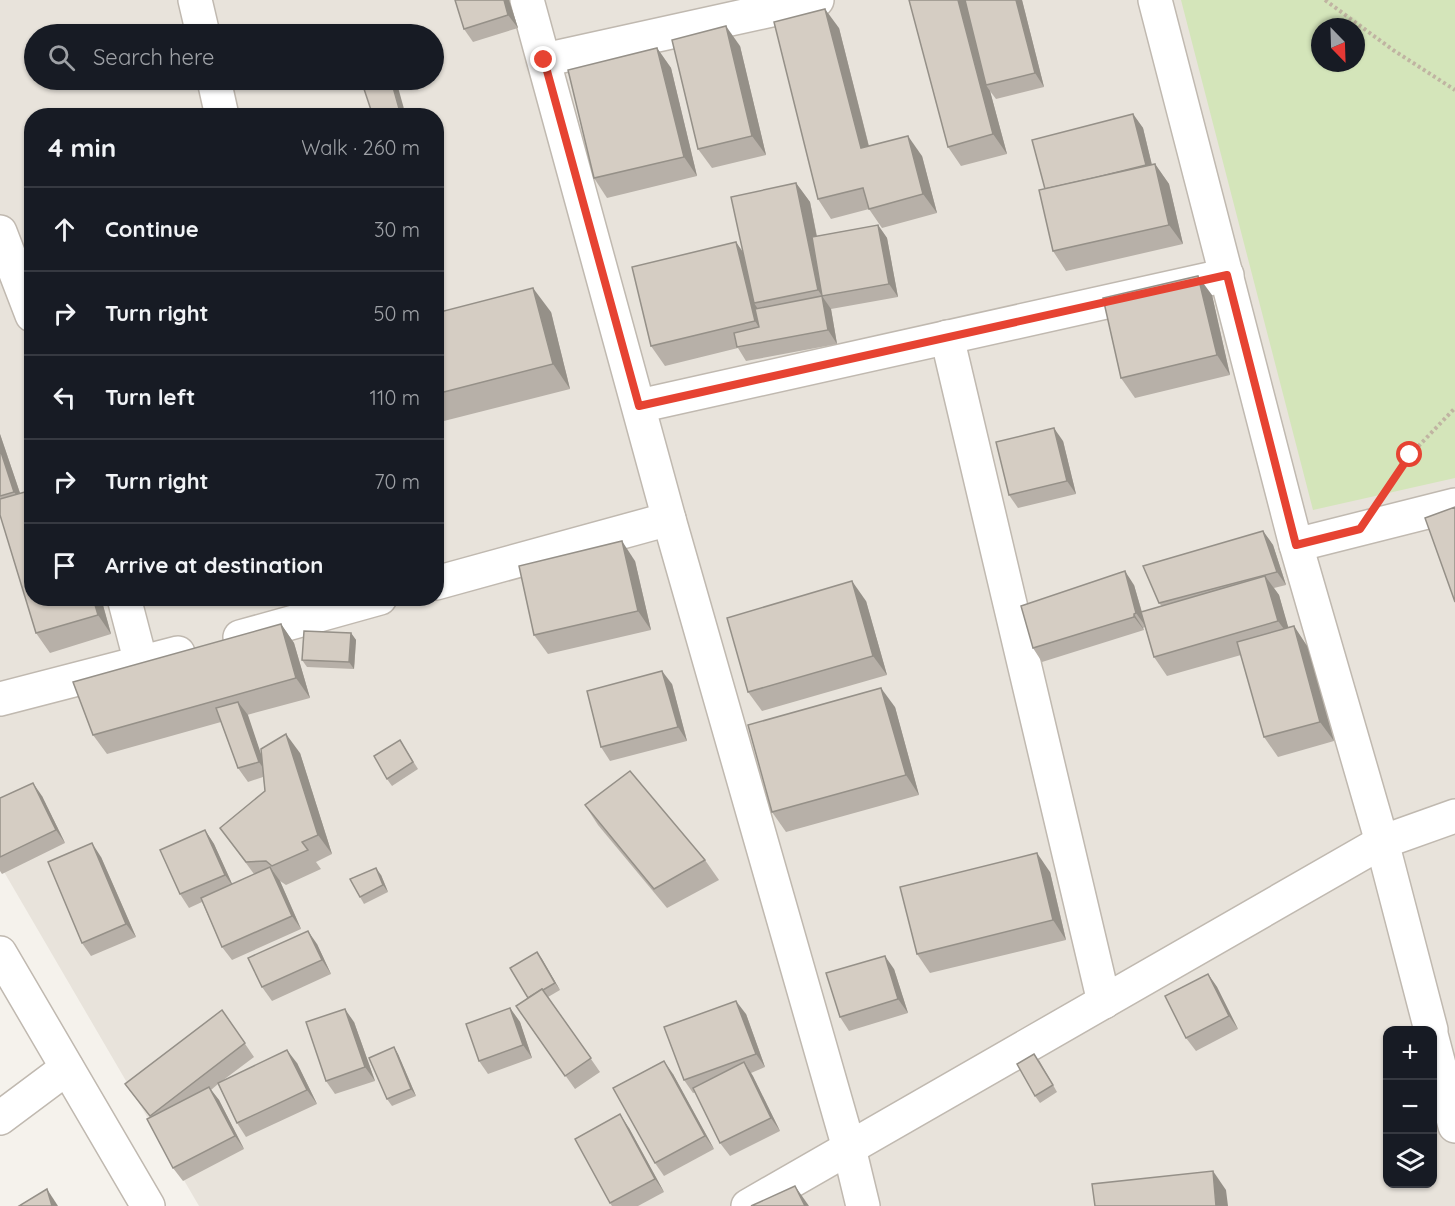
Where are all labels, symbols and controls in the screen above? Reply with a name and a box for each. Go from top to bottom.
north arrow [1311,18,1365,72]
search box [24,24,444,90]
icon: search [45,41,78,74]
text: Search here [93,43,214,71]
route end [530,46,556,72]
text: 4 min [48,131,116,164]
text: Walk · 260 m [301,135,420,160]
icon: ahead [48,213,81,246]
text: Continue [105,215,199,243]
text: 30 m [374,217,420,242]
icon: right [48,297,81,330]
text: Turn right [105,299,209,327]
text: 50 m [374,301,420,326]
icon: left [48,381,81,414]
text: Turn left [105,383,195,411]
text: 110 m [370,385,420,410]
route start [1396,441,1422,467]
icon: right [48,465,81,498]
text: Turn right [105,467,209,495]
text: 70 m [374,469,420,494]
icon: arrive [48,549,81,582]
text: Arrive at destination [105,551,323,579]
map controls [1383,1026,1437,1188]
button: + [1383,1026,1437,1080]
button: − [1383,1080,1437,1134]
button: layers [1383,1134,1437,1188]

